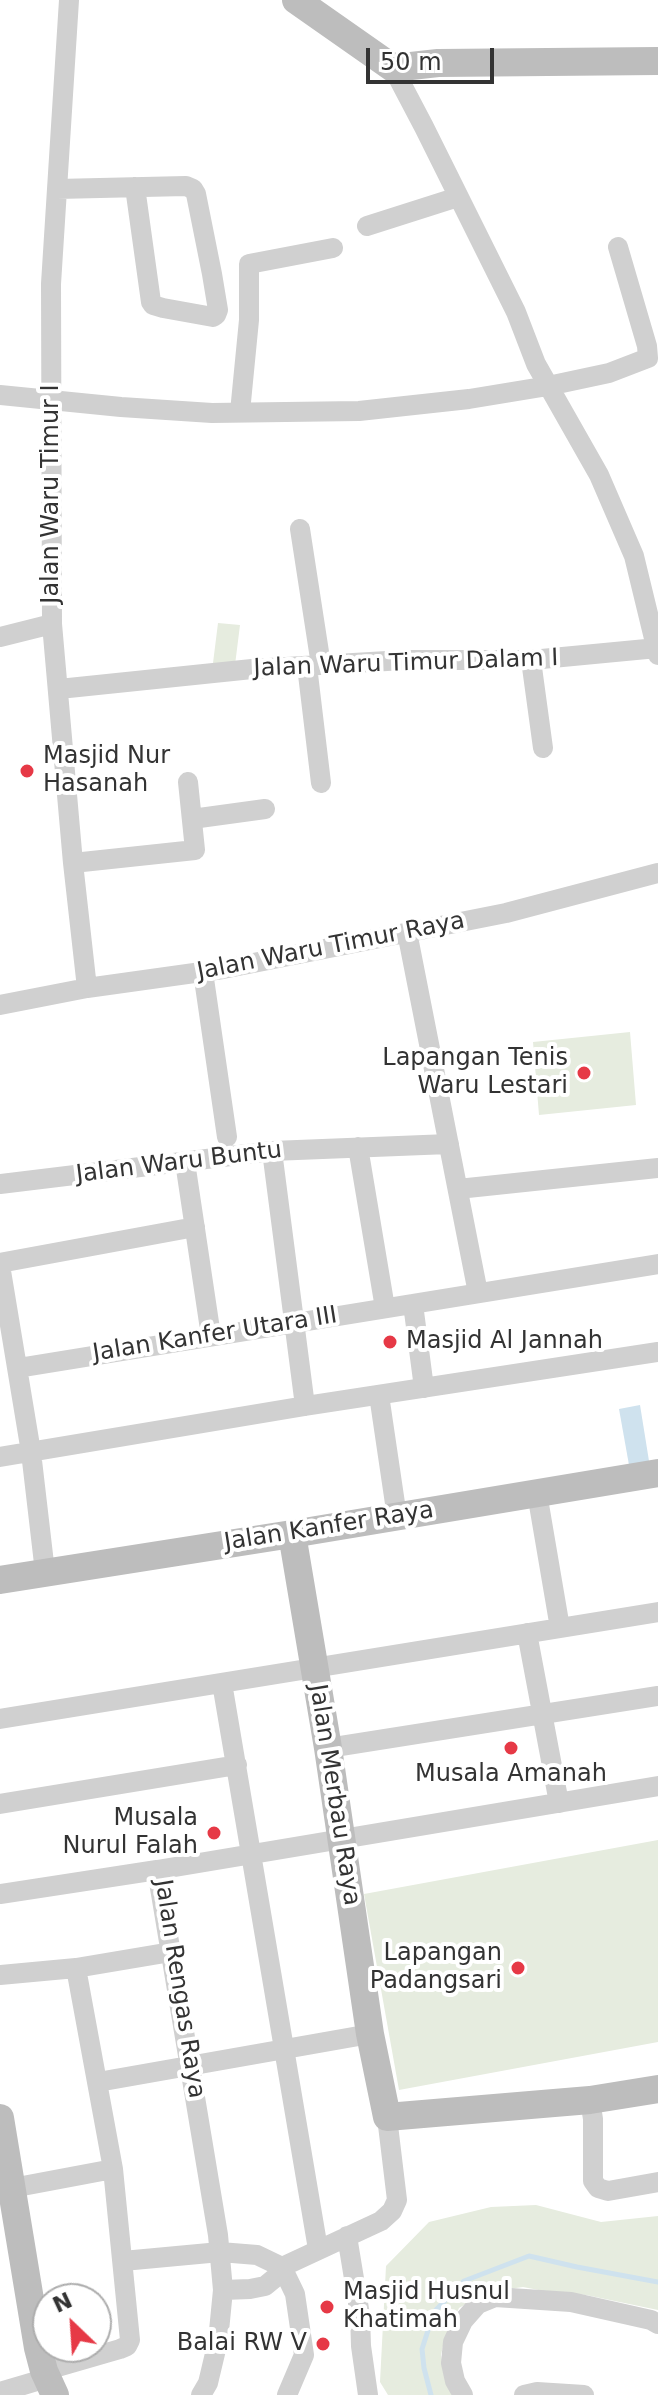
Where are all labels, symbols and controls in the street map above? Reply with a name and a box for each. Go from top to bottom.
scale bar [370,32,498,82]
text: 50 m [380,48,442,76]
street label: Jalan Waru Timur I [38,384,66,604]
street label: Jalan Waru Timur Dalam I [253,644,559,684]
place label: Masjid Nur Hasanah [43,743,170,799]
marker: Masjid Nur Hasanah [18,762,36,780]
street label: Jalan Waru Timur Raya [195,907,467,987]
place label: Lapangan Tenis Waru Lestari [382,1045,568,1101]
marker: Lapangan Tenis Waru Lestari [575,1064,593,1082]
street label: Jalan Waru Buntu [74,1136,284,1190]
street label: Jalan Kanfer Utara III [91,1301,339,1369]
place label: Masjid Al Jannah [406,1328,603,1356]
marker: Masjid Al Jannah [381,1333,399,1351]
street label: Jalan Kanfer Raya [222,1496,436,1558]
street label: Jalan Merbau Raya [302,1682,366,1908]
marker: Musala Amanah [502,1739,520,1757]
place label: Musala Amanah [415,1761,607,1789]
place label: Musala Nurul Falah [63,1805,198,1861]
marker: Musala Nurul Falah [205,1824,223,1842]
street label: Jalan Rengas Raya [147,1877,211,2101]
place label: Lapangan Padangsari [370,1940,502,1996]
marker: Lapangan Padangsari [509,1959,527,1977]
place label: Masjid Husnul Khatimah [343,2279,510,2335]
north arrow [32,2283,112,2363]
text: N [49,2287,76,2318]
marker: Masjid Husnul Khatimah [318,2298,336,2316]
place label: Balai RW V [177,2330,307,2358]
marker: Balai RW V [314,2335,332,2353]

